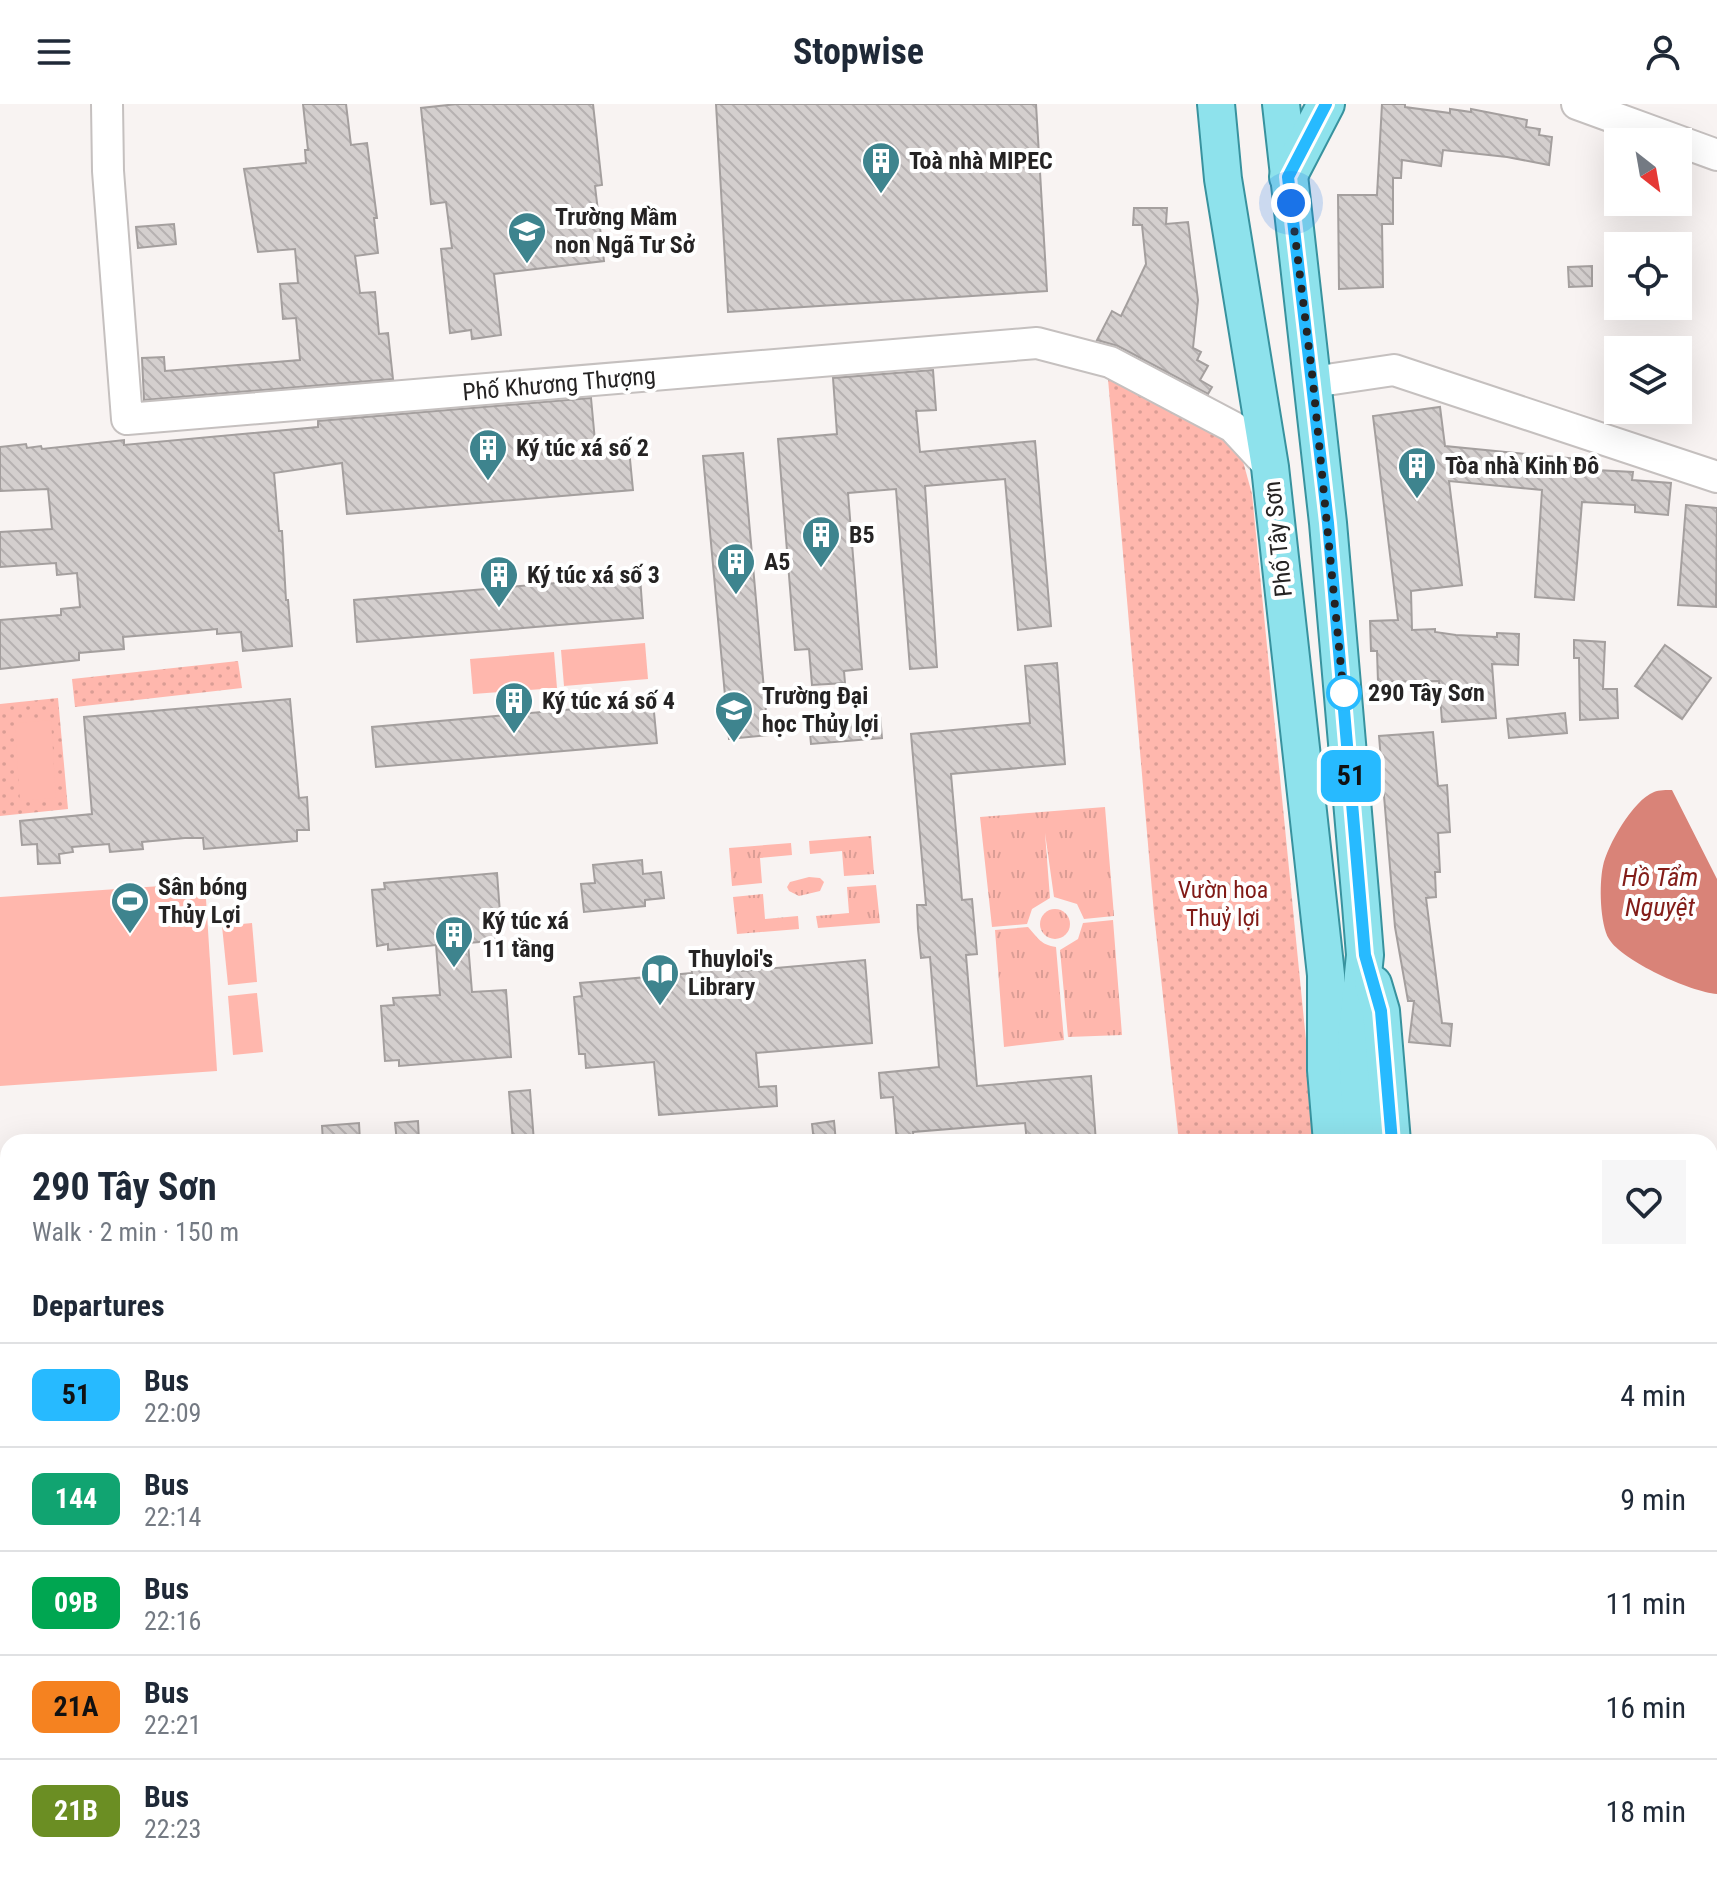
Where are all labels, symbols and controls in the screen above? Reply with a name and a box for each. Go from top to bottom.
icon: menu [32,30,76,74]
icon: person [1641,30,1685,74]
text: Stopwise [793,31,924,73]
north arrow [1604,128,1692,216]
map controls [1604,128,1692,424]
building icon: Toà nhà MIPEC [860,140,902,195]
place label: Toà nhà MIPEC [909,147,1053,175]
your location [1271,183,1311,223]
place label: Trường Mầm non Ngã Tư Sở [555,203,696,259]
school or university icon: Trường Mầm non Ngã Tư Sở [506,210,548,265]
button: locate [1604,232,1692,320]
button: layers [1604,336,1692,424]
street label: Phố Khương Thượng [461,362,657,406]
building icon: Ký túc xá số 2 [467,427,509,482]
place label: Ký túc xá số 2 [516,434,649,462]
building icon: Tòa nhà Kinh Đô [1396,445,1438,500]
place label: Tòa nhà Kinh Đô [1445,452,1599,480]
street label: Phố Tây Sơn [1258,480,1298,598]
building icon: B5 [800,514,842,569]
place label: B5 [849,521,875,549]
building icon: A5 [715,541,757,596]
place label: A5 [764,548,790,576]
building icon: Ký túc xá số 3 [478,554,520,609]
place label: Ký túc xá số 3 [527,561,660,589]
marker: 290 Tây Sơn [1327,676,1361,710]
place label: 290 Tây Sơn [1368,679,1485,707]
building icon: Ký túc xá số 4 [493,680,535,735]
place label: Trường Đại học Thủy lợi [762,682,879,738]
place label: Ký túc xá số 4 [542,687,675,715]
school or university icon: Trường Đại học Thủy lợi [713,689,755,744]
line badge: 51 [1315,750,1387,802]
text: 51 [1337,759,1365,792]
water label: Hồ Tẩm Nguyệt [1622,862,1698,922]
place label: Sân bóng Thủy Lợi [158,873,247,929]
park label: Vườn hoa Thuỷ lợi [1178,876,1268,932]
sports icon: Sân bóng Thủy Lợi [109,880,151,935]
place label: Ký túc xá 11 tầng [482,907,569,963]
building icon: Ký túc xá 11 tầng [433,914,475,969]
place label: Thuyloi's Library [688,945,773,1001]
library icon: Thuyloi's Library [639,952,681,1007]
button: heart [1602,1160,1686,1244]
text: 290 Tây Sơn [32,1165,217,1209]
text: Walk · 2 min · 150 m [32,1217,239,1247]
text: Departures [32,1288,165,1323]
text: Bus [144,1363,189,1398]
text: 51 [62,1378,90,1411]
text: 4 min [1620,1378,1686,1413]
text: 22:09 [144,1398,201,1428]
text: Bus [144,1467,189,1502]
text: 144 [55,1482,97,1515]
text: 9 min [1620,1482,1686,1517]
text: 22:14 [144,1502,201,1532]
text: Bus [144,1571,189,1606]
text: 09B [54,1586,98,1619]
text: 11 min [1605,1586,1686,1621]
text: 22:16 [144,1606,201,1636]
text: Bus [144,1675,189,1710]
text: 21A [53,1690,99,1723]
text: 16 min [1605,1690,1686,1725]
text: 22:21 [144,1710,201,1740]
text: Bus [144,1779,189,1814]
text: 21B [54,1794,98,1827]
text: 18 min [1605,1794,1686,1829]
text: 22:23 [144,1814,201,1844]

